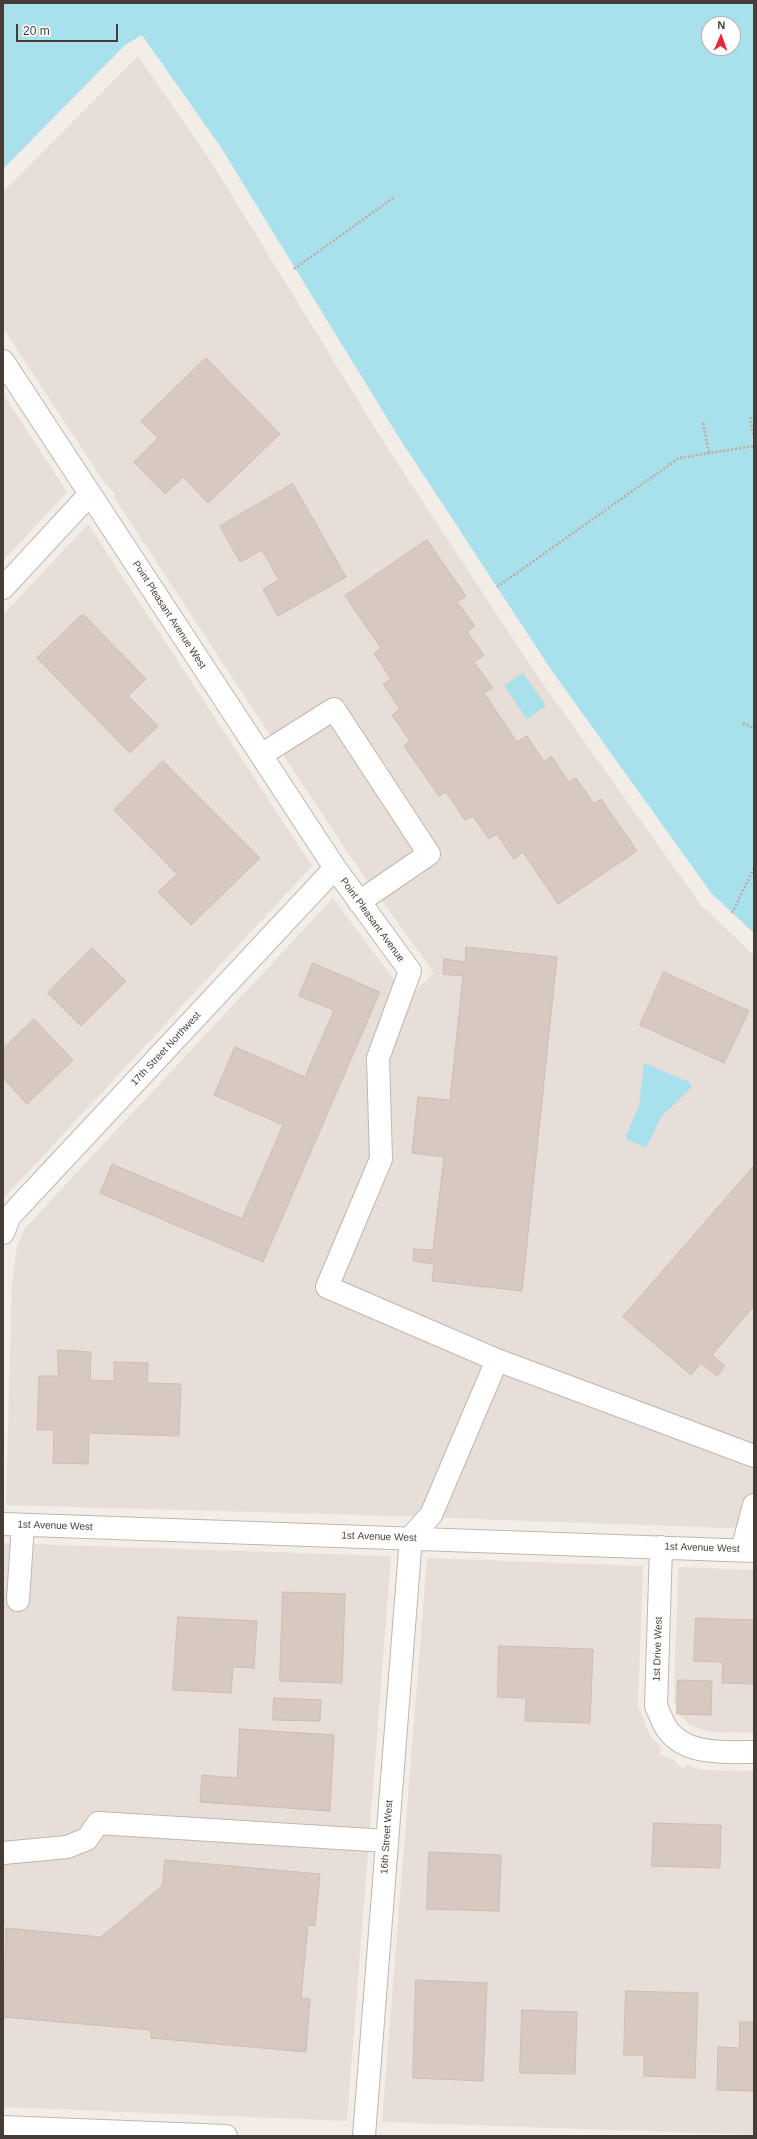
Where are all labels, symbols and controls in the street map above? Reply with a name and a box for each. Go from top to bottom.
scale bar [18,16,120,42]
north arrow [701,16,741,56]
text: N [717,19,726,31]
text: 20 m [23,24,50,38]
street label: Point Pleasant Avenue West [130,559,208,671]
street label: Point Pleasant Avenue [337,876,407,964]
street label: 17th Street Northwest [129,1010,203,1088]
street label: 1st Avenue West [17,1519,93,1533]
street label: 1st Avenue West [341,1530,417,1544]
street label: 1st Avenue West [664,1541,740,1555]
street label: 1st Drive West [651,1616,665,1682]
street label: 16th Street West [378,1800,396,1874]

